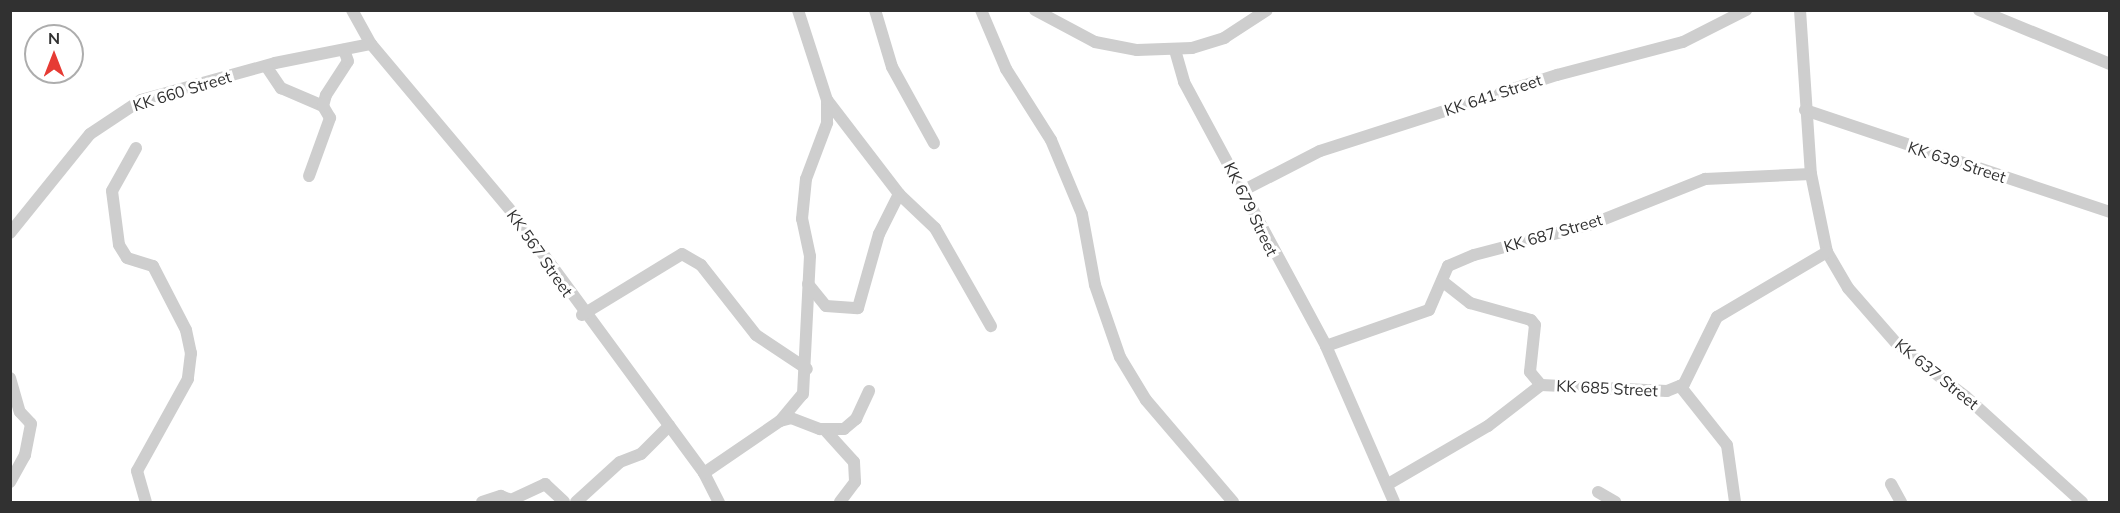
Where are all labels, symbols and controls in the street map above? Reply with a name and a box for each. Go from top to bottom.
north arrow [24,24,84,84]
text: N [48,28,60,48]
street label: KK 660 Street [131,67,233,115]
street label: KK 641 Street [1442,70,1544,120]
street label: KK 639 Street [1906,137,2008,187]
street label: KK 679 Street [1220,159,1282,259]
street label: KK 567 Street [503,206,577,300]
street label: KK 687 Street [1501,210,1605,256]
street label: KK 637 Street [1891,335,1983,413]
street label: KK 685 Street [1556,376,1658,400]

